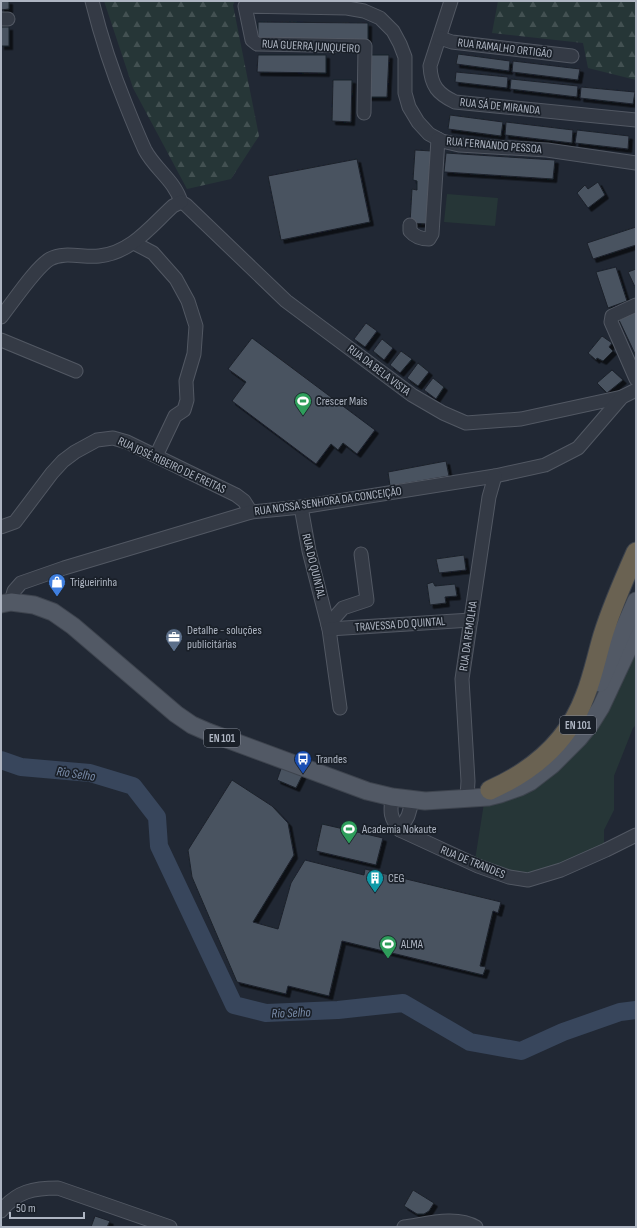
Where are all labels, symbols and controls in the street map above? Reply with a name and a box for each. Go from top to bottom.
street label: RUA RAMALHO ORTIGÃO [457,35,553,62]
street label: RUA GUERRA JUNQUEIRO [261,36,361,57]
street label: RUA SÁ DE MIRANDA [459,95,542,118]
street label: RUA FERNANDO PESSOA [446,134,543,157]
street label: RUA DA BELA VISTA [344,342,414,400]
sports icon: Crescer Mais [293,391,313,416]
place label: Crescer Mais [316,394,367,409]
street label: RUA JOSÉ RIBEIRO DE FREITAS [115,434,228,497]
street label: RUA NOSSA SENHORA DA CONCEIÇÃO [253,484,403,519]
street label: RUA DO QUINTAL [298,532,329,601]
shop icon: Trigueirinha [47,572,67,597]
place label: Trigueirinha [70,575,117,590]
street label: RUA DA REMOLHA [456,599,481,672]
street label: TRAVESSA DO QUINTAL [354,614,446,635]
place label: Detalhe - soluções publicitárias [187,623,262,652]
office icon: Detalhe - soluções publicitárias [164,627,184,652]
road number: EN 101 [560,716,596,734]
road number: EN 101 [204,729,240,747]
bus stop icon: Trandes [293,749,313,774]
place label: Trandes [316,752,347,767]
water label: Rio Selho [55,763,97,785]
sports icon: Academia Nokaute [339,819,359,844]
place label: Academia Nokaute [361,822,437,837]
street label: RUA DE TRANDES [438,843,507,882]
building icon: CEG [365,868,385,893]
place label: CEG [388,871,405,886]
sports icon: ALMA [378,934,398,959]
place label: ALMA [400,937,424,952]
water label: Rio Selho [271,1004,312,1022]
scale bar [10,1194,84,1220]
text: 50 m [16,1201,36,1216]

